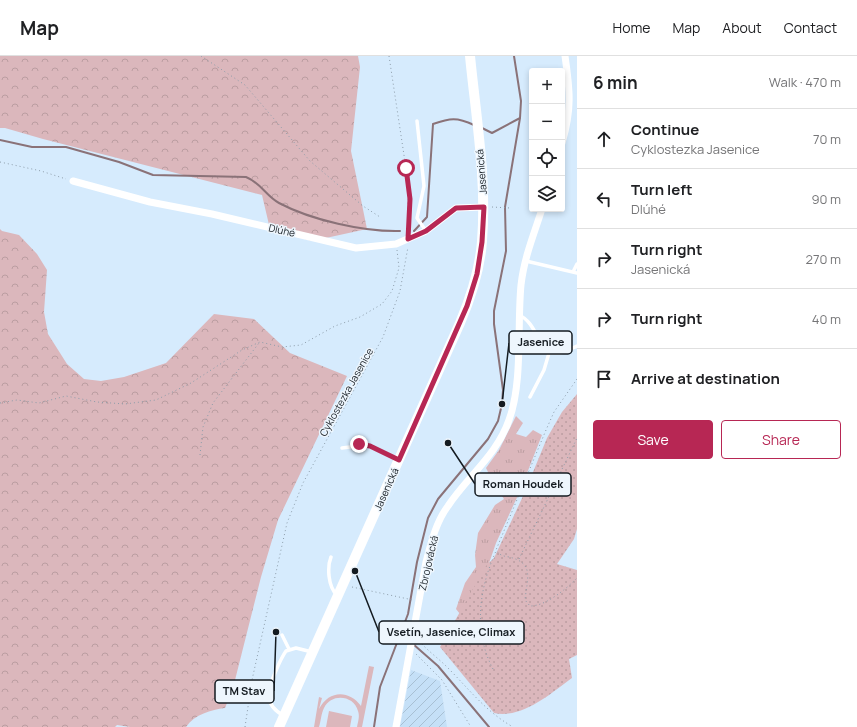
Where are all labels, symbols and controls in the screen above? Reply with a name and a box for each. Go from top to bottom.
text: Map [20,15,59,41]
text: Home [613,18,650,37]
text: Map [672,18,700,37]
text: About [722,18,762,37]
text: Contact [784,18,837,37]
map controls [529,68,565,212]
button: + [529,68,565,104]
text: 6 min [593,71,638,94]
text: Walk · 470 m [769,73,841,91]
button: − [529,104,565,140]
text: Continue [631,119,699,140]
icon: ahead [593,128,615,150]
text: 70 m [813,130,841,148]
button: locate [529,140,565,176]
text: Cyklostezka Jasenice [631,140,760,158]
street label: Jasenická [472,149,490,195]
route start [397,159,415,177]
button: layers [529,176,565,212]
text: Turn left [631,179,693,200]
icon: left [593,188,615,210]
text: 90 m [811,190,841,208]
text: Dlúhé [631,200,666,218]
street label: Dlúhé [267,220,297,240]
text: Turn right [631,239,702,260]
icon: right [593,248,615,270]
text: 270 m [806,250,841,268]
text: Jasenická [631,260,690,278]
icon: right [593,308,615,330]
text: Turn right [631,308,702,329]
text: 40 m [812,310,841,328]
callout: Jasenice [509,331,572,354]
text: Jasenice [517,334,565,349]
street label: Cyklostezka Jasenice [316,345,376,439]
icon: arrive [593,368,615,390]
text: Arrive at destination [631,368,780,389]
button: Save [593,420,713,459]
button: Share [721,420,841,459]
route end [350,435,368,453]
street label: Jasenická [370,465,402,513]
callout: Roman Houdek [475,473,571,496]
text: Roman Houdek [483,476,564,491]
street label: Zbrojovácká [415,534,441,592]
callout: Vsetín, Jasenice, Climax [379,621,524,644]
text: Vsetín, Jasenice, Climax [387,624,515,639]
callout: TM Stav [215,680,274,703]
text: TM Stav [223,683,265,698]

